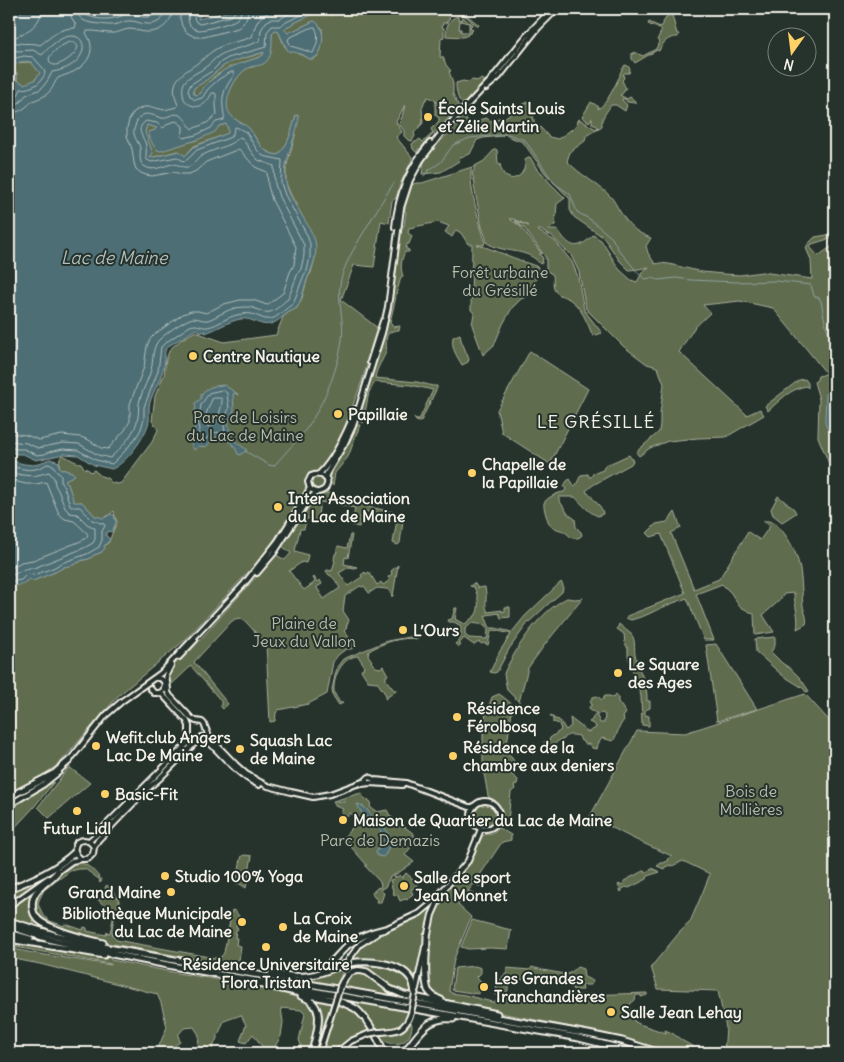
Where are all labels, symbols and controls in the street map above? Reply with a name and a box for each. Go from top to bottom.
north arrow [766,28,816,78]
text: N [782,55,796,75]
place label: École Saints Louis et Zélie Martin [438,98,565,136]
marker: École Saints Louis et Zélie Martin [422,111,434,123]
water label: Lac de Maine [61,246,169,269]
park label: Forêt urbaine du Grésillé [452,262,548,300]
place label: Centre Nautique [203,346,320,367]
marker: Centre Nautique [187,350,199,362]
place label: Papillaie [348,404,408,425]
park label: Parc de Loisirs du Lac de Maine [186,407,304,445]
marker: Papillaie [332,408,344,420]
district label: LE GRÉSILLÉ [537,410,655,433]
place label: Chapelle de la Papillaie [482,454,567,493]
marker: Chapelle de la Papillaie [466,467,478,479]
place label: Inter Association du Lac de Maine [288,488,410,526]
marker: Inter Association du Lac de Maine [272,501,284,513]
park label: Plaine de Jeux du Vallon [252,613,356,651]
place label: L’Ours [413,620,459,640]
marker: L’Ours [397,624,409,636]
place label: Le Square des Ages [628,654,700,693]
marker: Le Square des Ages [612,667,624,679]
place label: Résidence Férolbosq [467,698,540,737]
marker: Résidence Férolbosq [451,711,463,723]
place label: Wefit.club Angers Lac De Maine [106,727,231,765]
place label: Squash Lac de Maine [250,730,332,768]
place label: Résidence de la chambre aux deniers [463,737,614,775]
marker: Wefit.club Angers Lac De Maine [90,740,102,752]
marker: Squash Lac de Maine [234,743,246,755]
marker: Résidence de la chambre aux deniers [447,750,459,762]
park label: Bois de Mollières [719,781,783,819]
place label: Basic-Fit [115,784,178,804]
marker: Basic-Fit [99,788,111,800]
marker: Futur Lidl [71,805,83,817]
place label: Maison de Quartier du Lac de Maine [353,810,612,830]
marker: Maison de Quartier du Lac de Maine [337,814,349,826]
place label: Futur Lidl [43,818,111,838]
park label: Parc de Demazis [320,830,440,850]
place label: Studio 100% Yoga [175,866,303,887]
place label: Salle de sport Jean Monnet [414,867,511,905]
marker: Studio 100% Yoga [159,870,171,882]
marker: Salle de sport Jean Monnet [398,880,410,892]
place label: Grand Maine [68,882,161,902]
marker: Grand Maine [165,886,177,898]
place label: Bibliothèque Municipale du Lac de Maine [62,903,232,941]
place label: La Croix de Maine [293,908,359,946]
marker: Bibliothèque Municipale du Lac de Maine [236,916,248,928]
marker: La Croix de Maine [277,921,289,933]
marker: Résidence Universitaire Flora Tristan [260,941,272,953]
place label: Résidence Universitaire Flora Tristan [182,954,350,992]
place label: Les Grandes Tranchandières [494,968,605,1006]
marker: Les Grandes Tranchandières [478,981,490,993]
place label: Salle Jean Lehay [621,1002,742,1023]
marker: Salle Jean Lehay [605,1006,617,1018]

